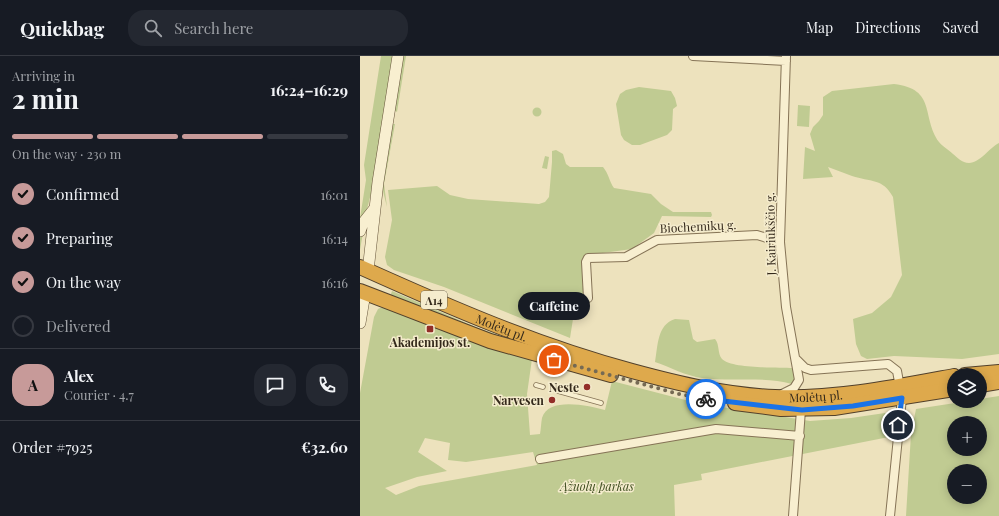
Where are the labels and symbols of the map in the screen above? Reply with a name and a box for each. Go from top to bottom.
street label: J. Kairiūkščio g. [761,192,779,277]
street label: Biochemikų g. [659,216,737,236]
road number: A14 [421,291,447,309]
callout: Caffeine [518,292,590,320]
street label: Molėtų pl. [474,310,530,345]
marker: Akademijos st. [425,324,435,334]
place label: Akademijos st. [389,334,470,350]
pin [537,343,571,377]
place label: Neste [549,379,579,395]
courier [686,379,726,419]
marker: Neste [582,382,592,392]
street label: Molėtų pl. [789,386,843,405]
place label: Narvesen [493,392,545,408]
marker: Narvesen [547,395,557,405]
pin [881,408,915,442]
park label: Ąžuolų parkas [558,478,634,494]

